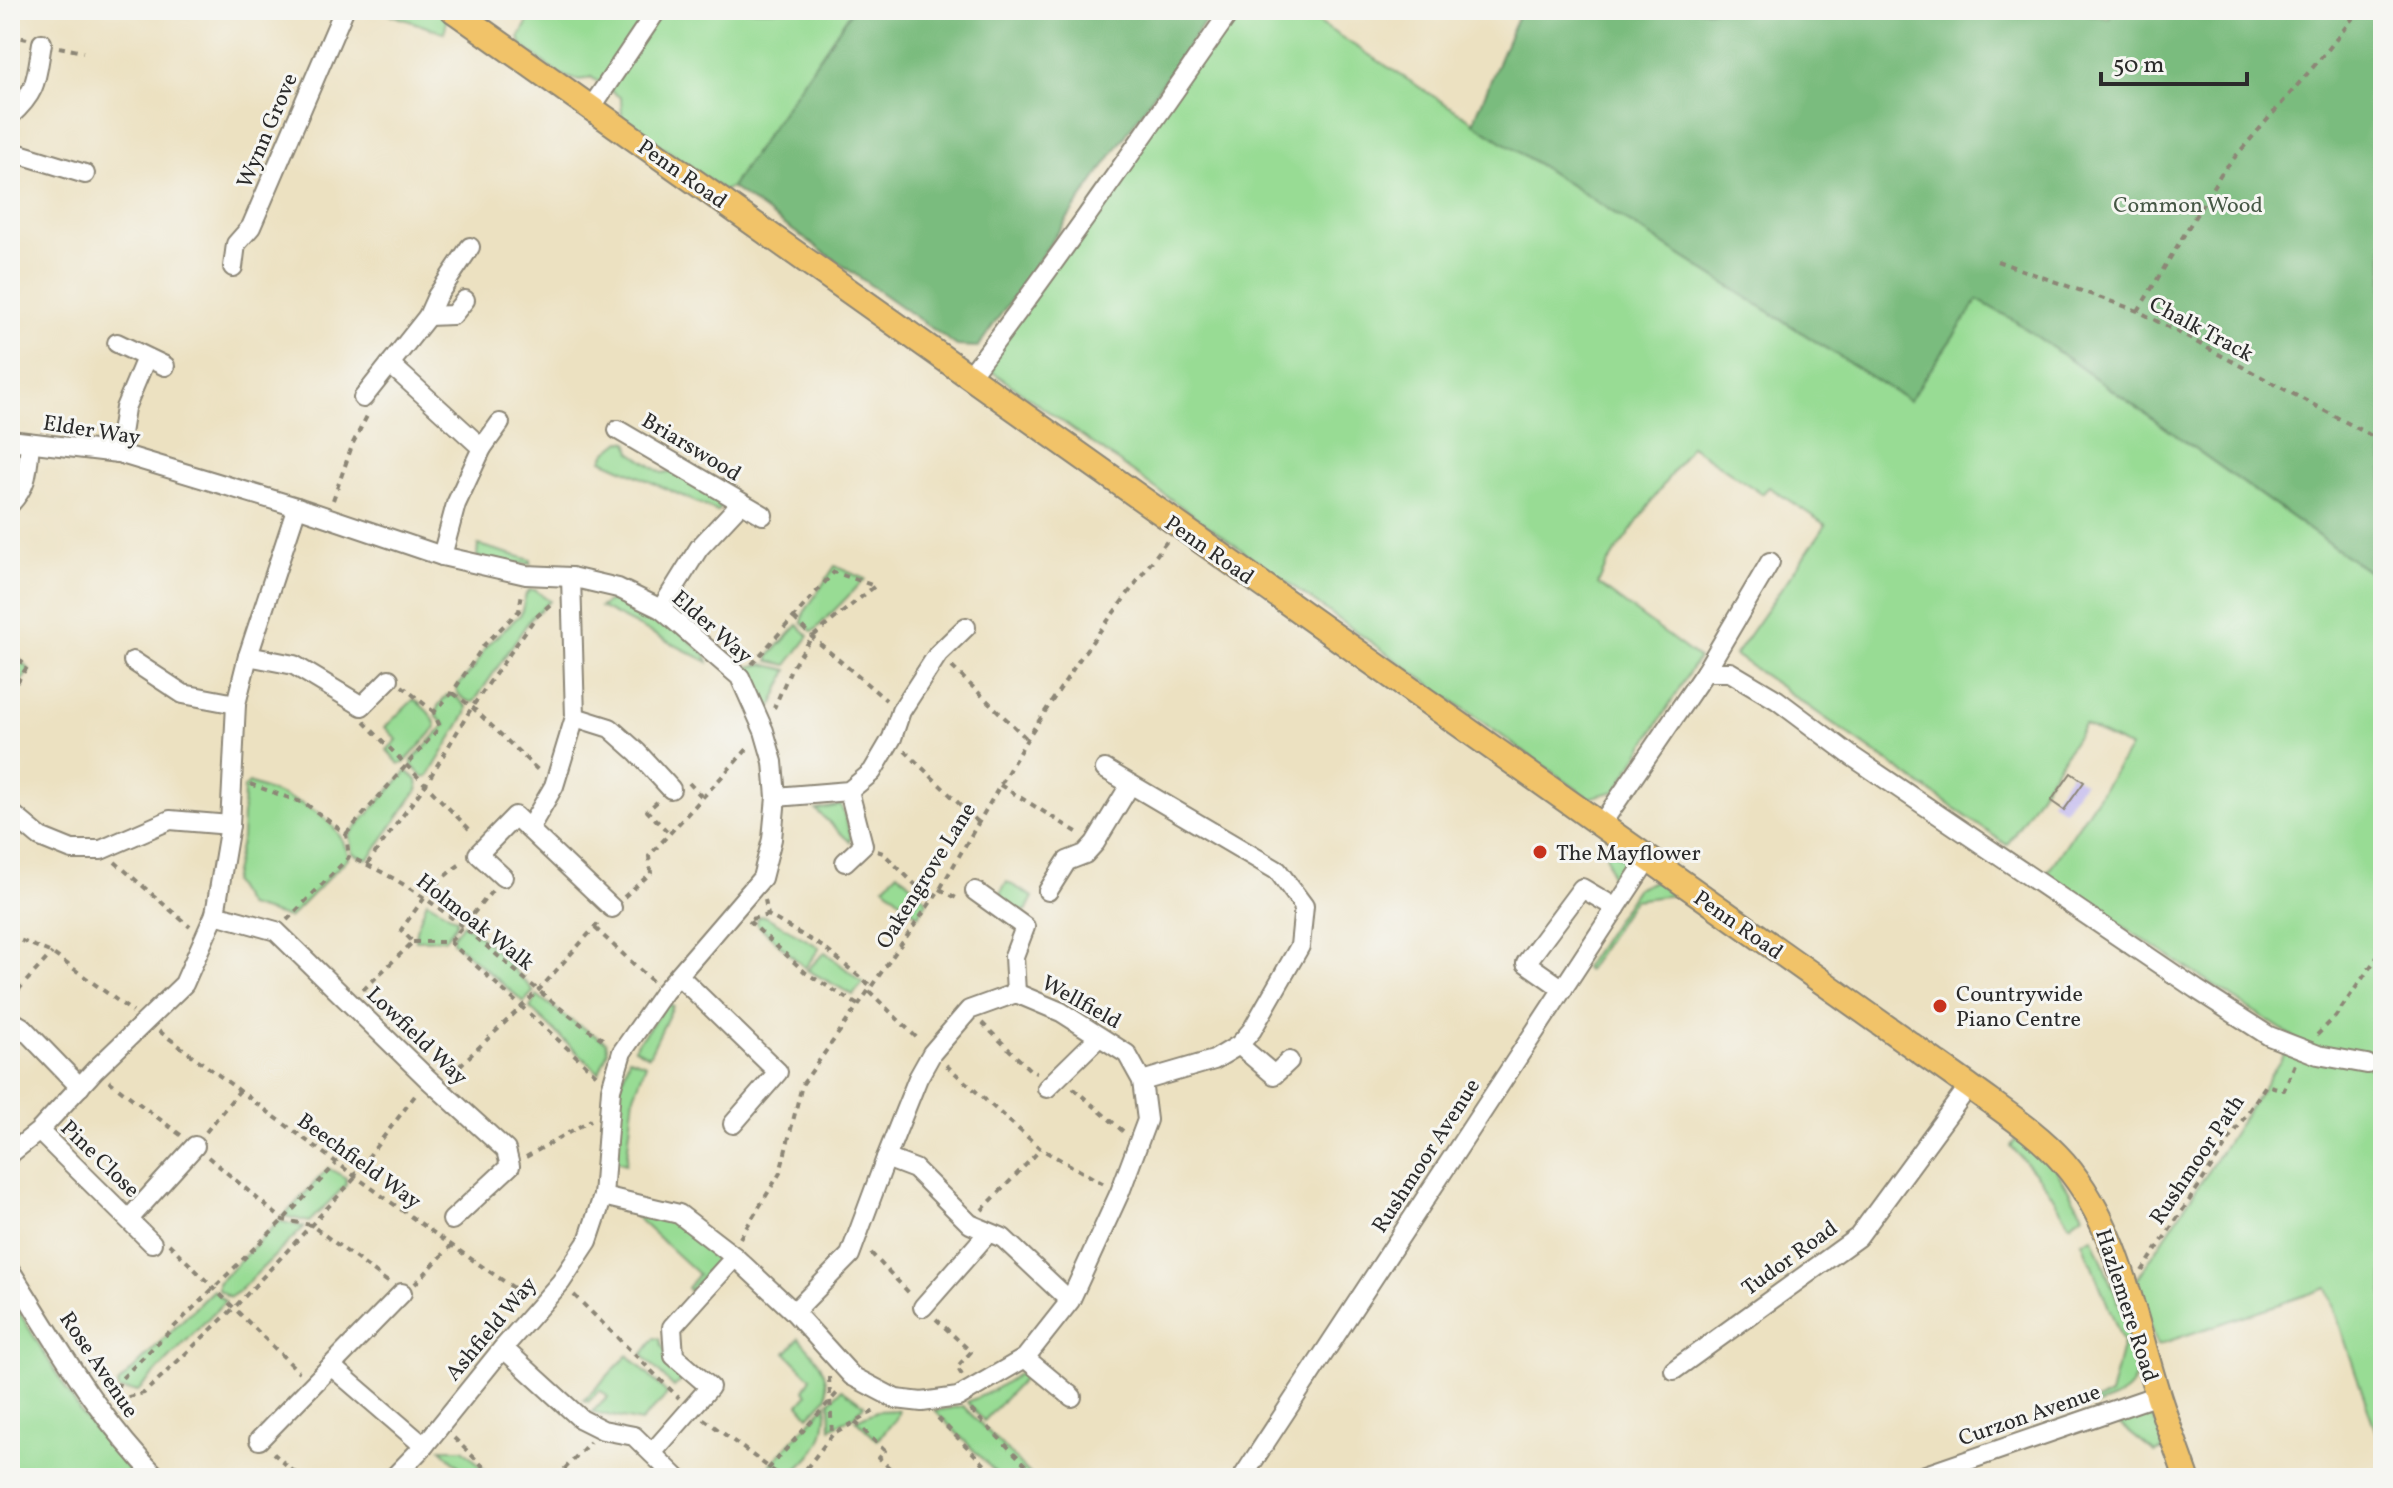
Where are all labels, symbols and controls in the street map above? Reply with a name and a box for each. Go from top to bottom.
scale bar [2101,36,2247,86]
text: 50 m [2113,49,2165,83]
street label: Wynn Grove [230,69,306,193]
street label: Penn Road [630,133,733,217]
park label: Common Wood [2113,191,2263,222]
street label: Chalk Track [2143,290,2259,371]
street label: Briarswood [635,406,746,490]
street label: Elder Way [41,408,143,454]
street label: Penn Road [1157,509,1260,593]
street label: Elder Way [664,584,759,672]
street label: Oakengrove Lane [870,797,985,955]
place label: The Mayflower [1556,839,1701,870]
marker: The Mayflower [1531,843,1549,861]
street label: Holmoak Walk [409,867,540,979]
street label: Penn Road [1686,884,1789,968]
street label: Wellfield [1035,969,1126,1038]
street label: Lowfield Way [359,980,474,1093]
place label: Countrywide Piano Centre [1956,980,2083,1036]
marker: Countrywide Piano Centre [1931,997,1949,1015]
street label: Rushmoor Avenue [1366,1073,1489,1240]
street label: Rushmoor Path [2143,1089,2253,1232]
street label: Beechfield Way [290,1106,427,1218]
street label: Pine Close [53,1114,146,1206]
street label: Tudor Road [1736,1214,1845,1304]
street label: Hazlemere Road [2086,1225,2165,1386]
street label: Ashfield Way [439,1271,545,1388]
street label: Rose Avenue [51,1306,145,1425]
street label: Curzon Avenue [1955,1378,2105,1455]

